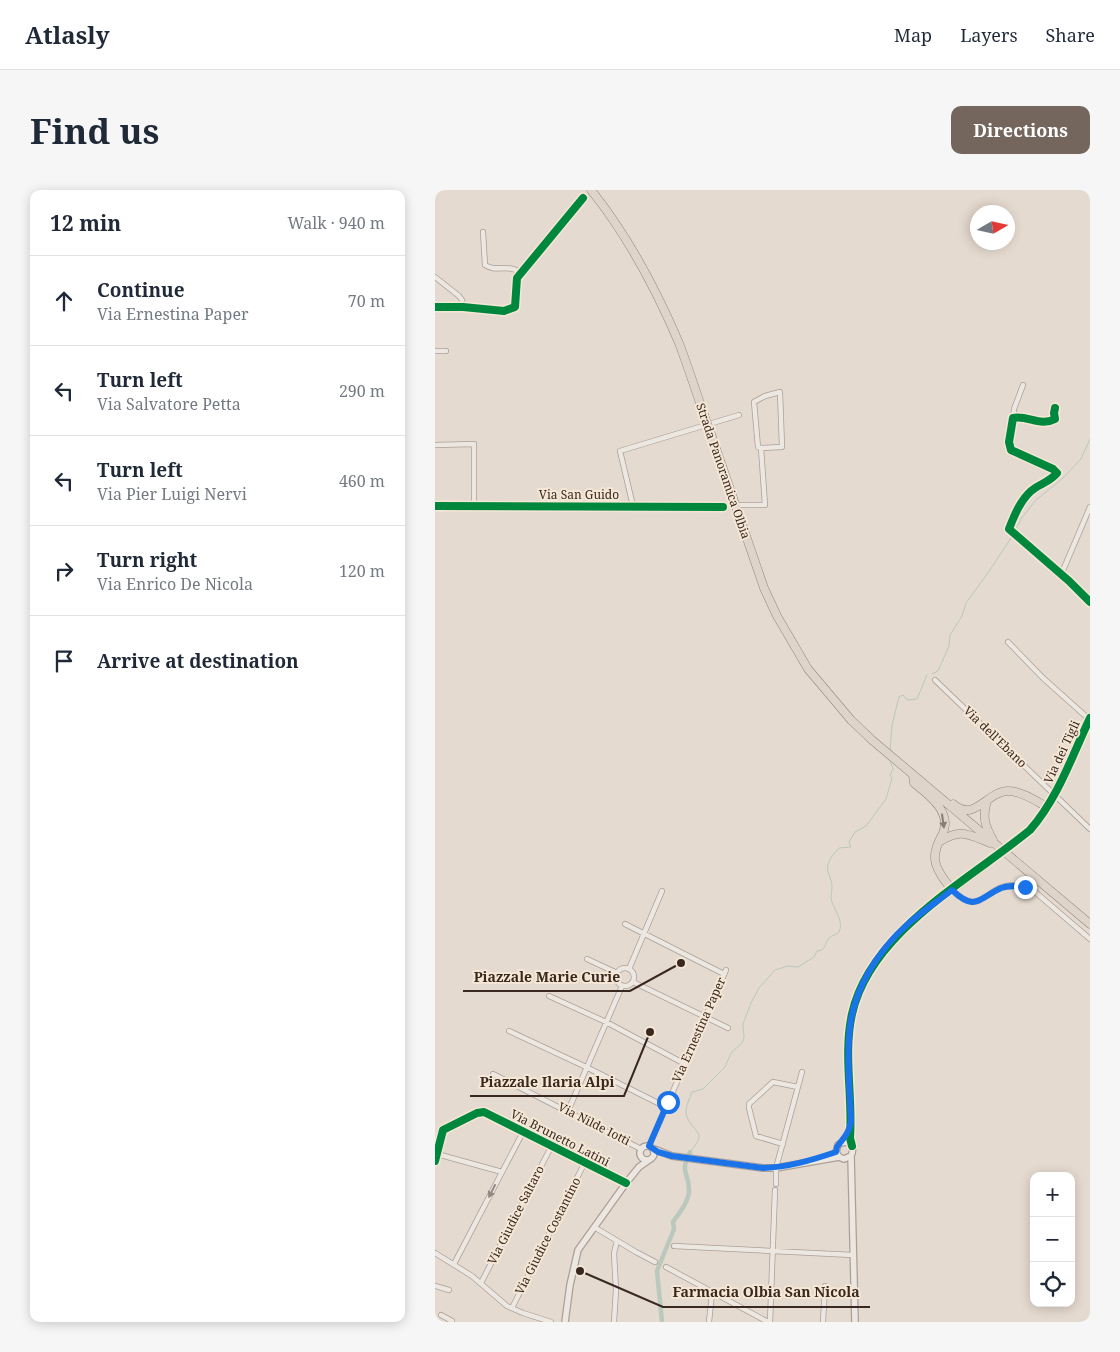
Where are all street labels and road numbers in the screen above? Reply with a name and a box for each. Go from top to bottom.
street label: Strada Panoramica Olbia [692,401,755,541]
street label: Via San Guido [539,486,619,503]
street label: Via dell'Ebano [960,702,1031,771]
street label: Via dei Tigli [1040,717,1084,786]
street label: Via Ernestina Paper [668,974,730,1085]
street label: Via Nilde Iotti [555,1098,633,1149]
street label: Via Brunetto Latini [508,1105,613,1170]
street label: Via Giudice Saltaro [483,1162,548,1267]
street label: Via Giudice Costantino [511,1174,585,1297]

